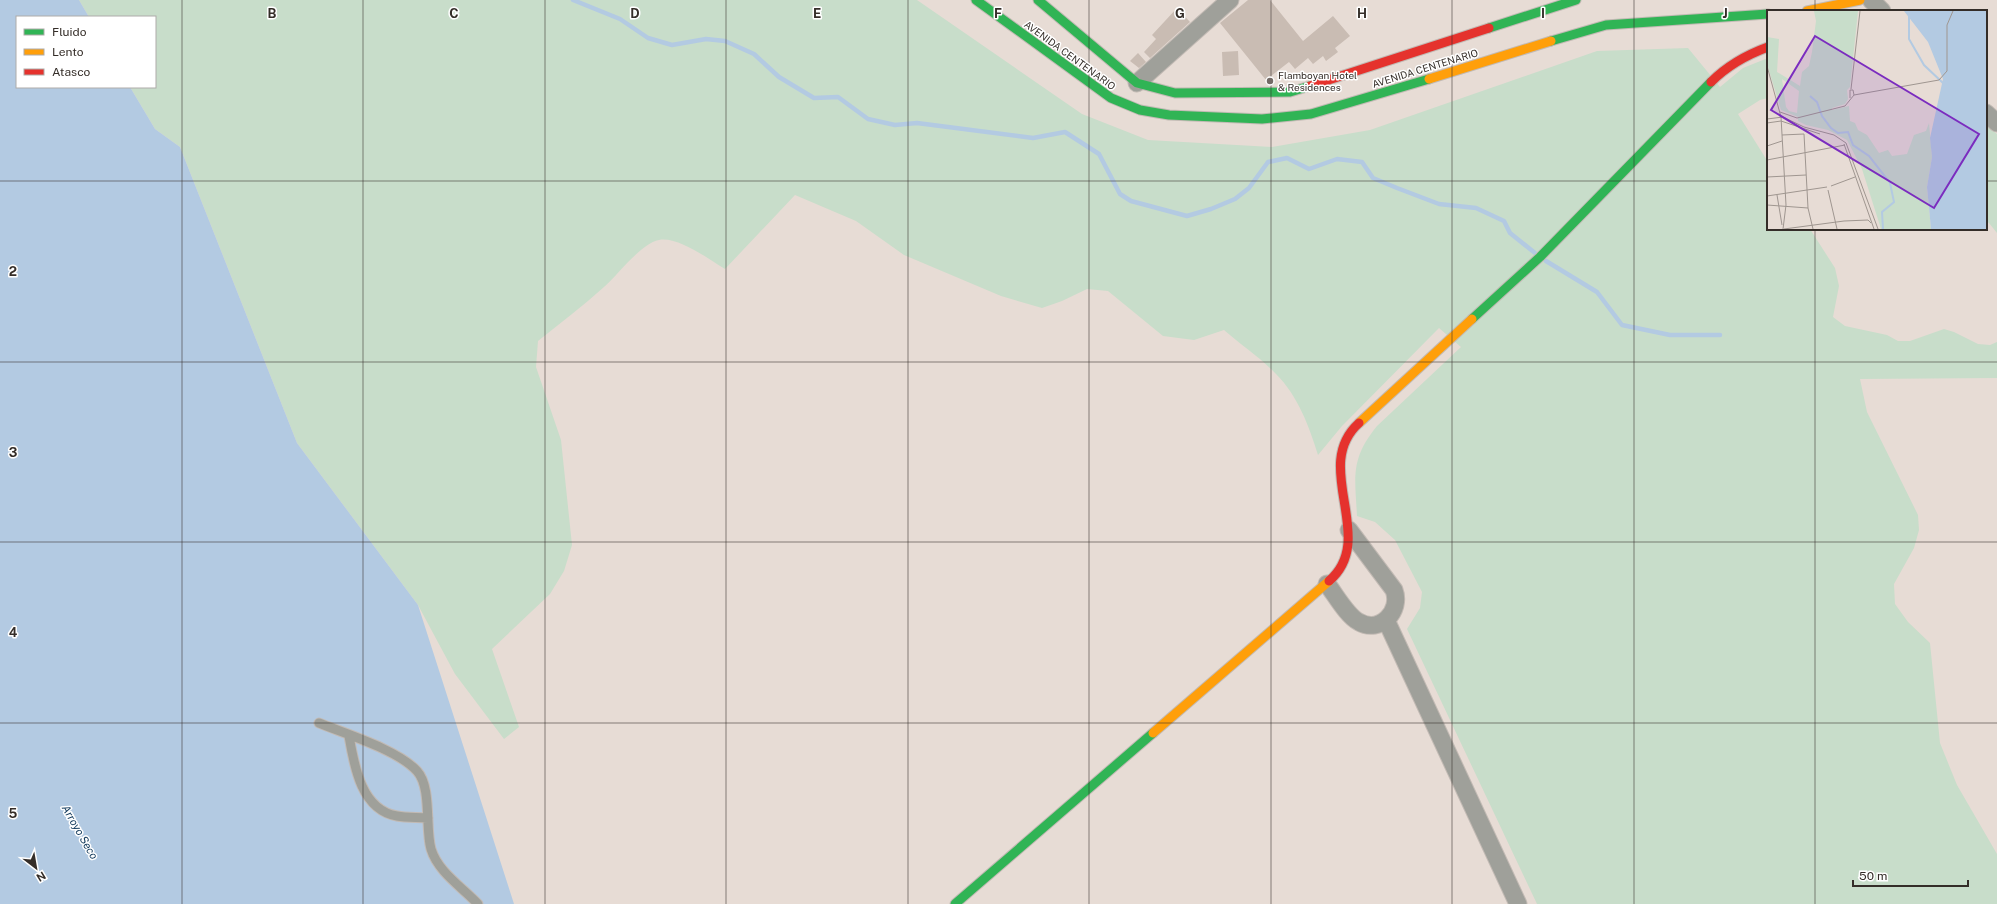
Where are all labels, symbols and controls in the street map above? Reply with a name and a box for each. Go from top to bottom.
text: B [268,6,277,21]
text: C [449,6,459,21]
text: D [630,6,640,21]
text: E [813,6,821,21]
text: F [994,6,1002,21]
text: G [1175,6,1185,21]
text: H [1357,6,1367,21]
text: I [1541,6,1545,21]
text: J [1722,6,1728,21]
inset map [1767,10,1987,230]
legend [16,16,156,88]
street label: AVENIDA CENTENARIO [1022,18,1118,92]
text: Fluido [52,25,87,39]
text: Lento [52,45,84,59]
street label: AVENIDA CENTENARIO [1371,46,1479,90]
text: Atasco [52,65,91,79]
place label: Flamboyan Hotel & Residences [1278,69,1357,93]
marker: Flamboyan Hotel & Residences [1265,76,1275,86]
text: 2 [9,264,17,279]
text: 3 [9,445,18,460]
text: 4 [9,625,18,640]
water label: Arroyo Seco [60,803,100,861]
text: 5 [9,806,18,821]
north arrow [16,848,56,888]
scale bar [1853,862,1968,888]
text: N [34,869,48,884]
text: 50 m [1859,869,1887,883]

